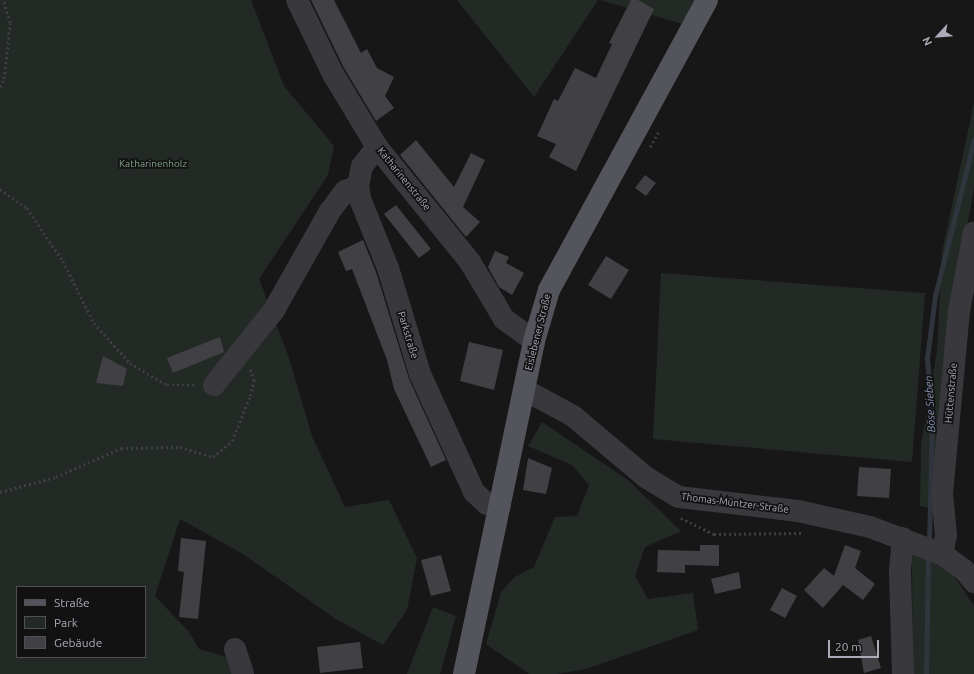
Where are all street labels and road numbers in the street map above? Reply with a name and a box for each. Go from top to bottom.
street label: Katharinenstraße [375,145,433,213]
street label: Eislebener Straße [523,292,553,372]
street label: Parkstraße [395,310,421,360]
street label: Hüttenstraße [942,362,960,424]
street label: Thomas-Müntzer-Straße [681,490,789,516]

